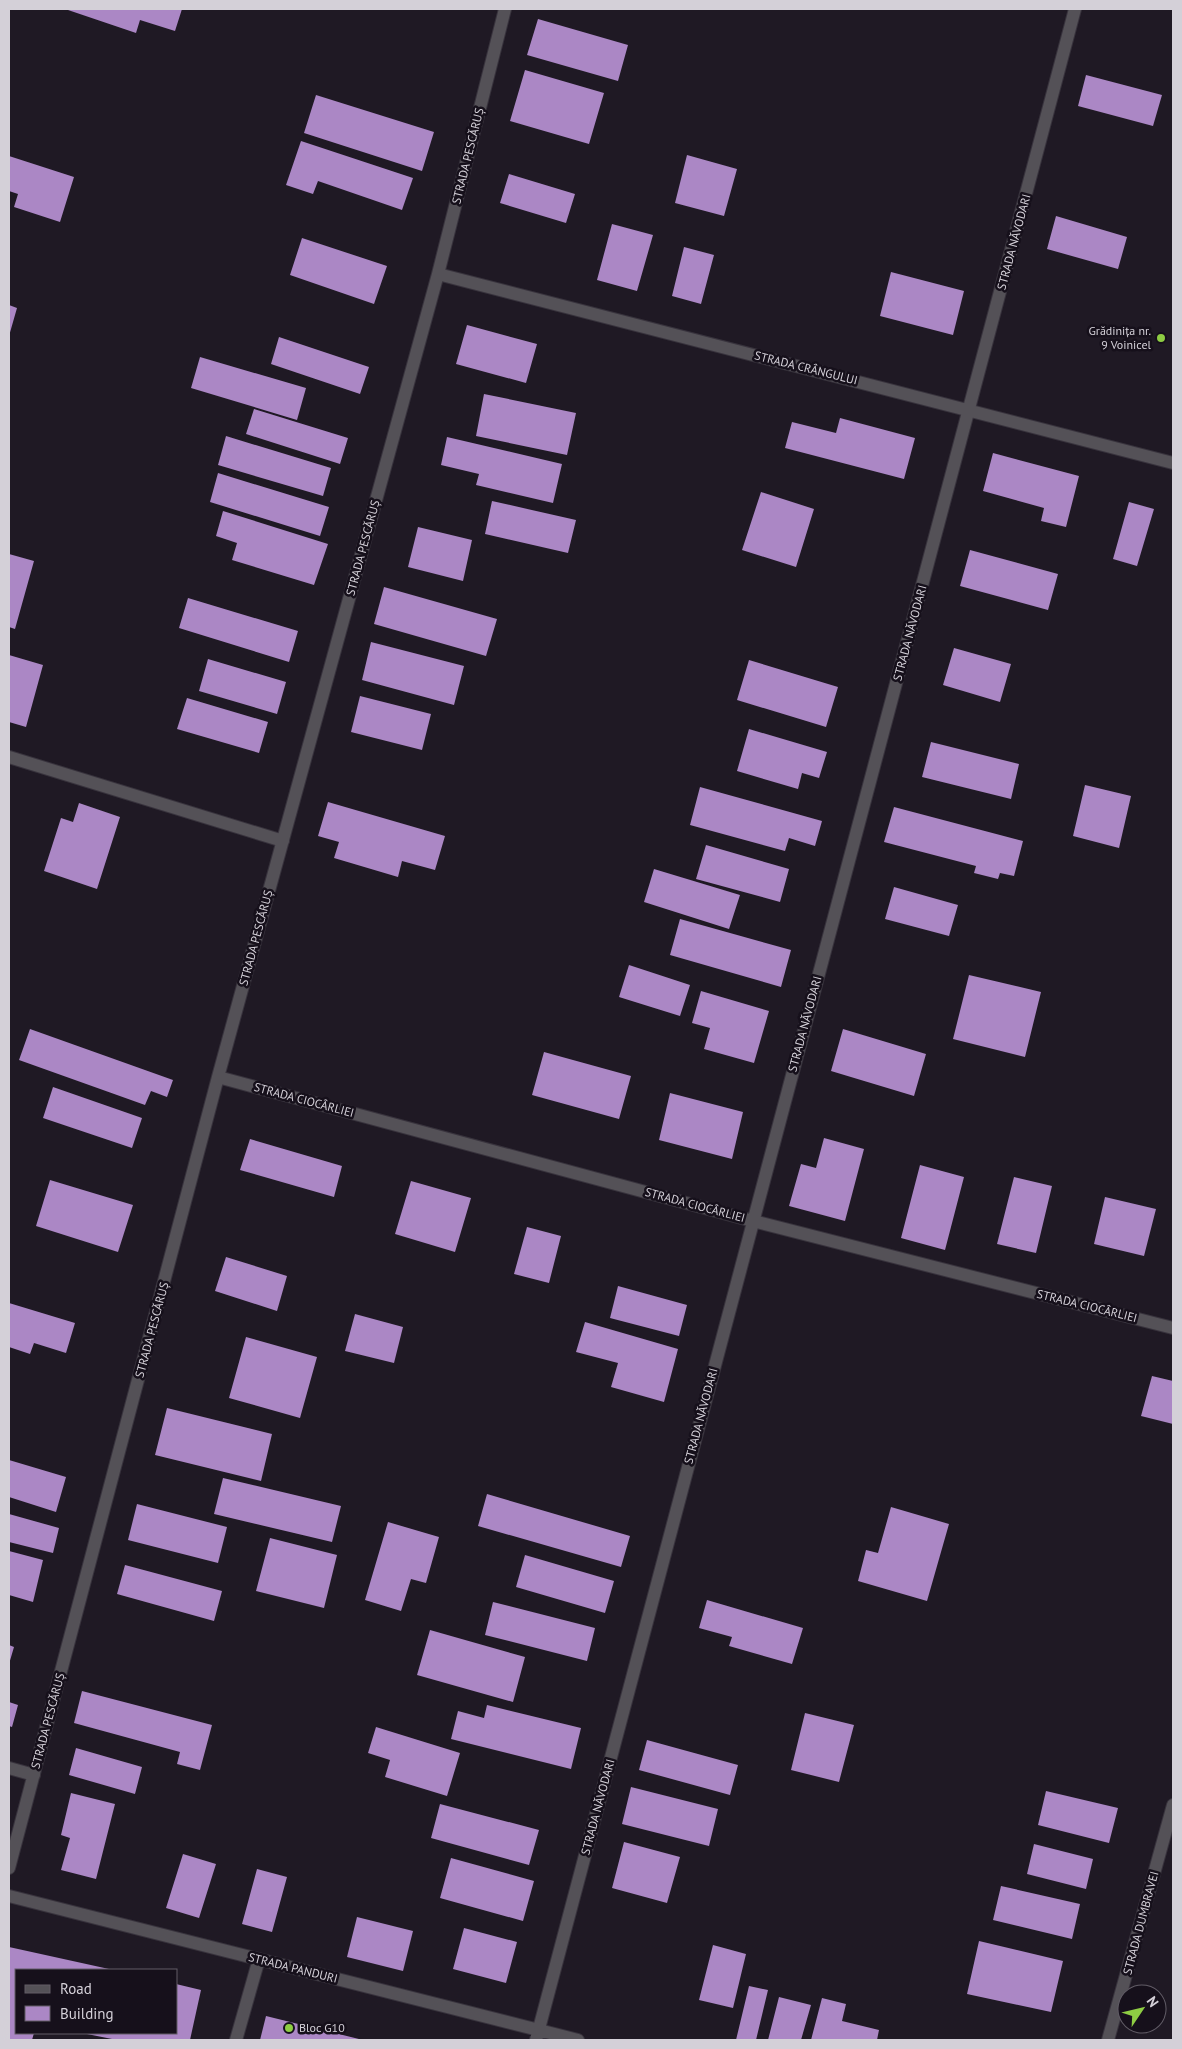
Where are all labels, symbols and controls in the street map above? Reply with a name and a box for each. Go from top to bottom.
street label: STRADA PESCĂRUȘ [448,106,487,206]
street label: STRADA NĂVODARI [994,192,1034,291]
place label: Grădinița nr. 9 Voinicel [1088,323,1151,352]
marker: Grădinița nr. 9 Voinicel [1155,332,1167,344]
street label: STRADA CRÂNGULUI [753,347,859,388]
street label: STRADA PESCĂRUȘ [343,498,383,597]
street label: STRADA NĂVODARI [890,583,930,682]
street label: STRADA PESCĂRUȘ [236,888,276,987]
street label: STRADA NĂVODARI [785,974,825,1073]
street label: STRADA CIOCÂRLIEI [252,1079,356,1120]
street label: STRADA CIOCÂRLIEI [643,1184,747,1225]
street label: STRADA PESCĂRUȘ [132,1280,172,1379]
street label: STRADA CIOCÂRLIEI [1035,1286,1139,1325]
street label: STRADA NĂVODARI [681,1366,721,1465]
street label: STRADA PESCĂRUȘ [28,1671,68,1770]
street label: STRADA NĂVODARI [578,1757,618,1856]
street label: STRADA DUMBRAVEI [1120,1870,1162,1976]
street label: STRADA PANDURI [247,1949,339,1986]
legend [15,1969,178,2034]
text: Road [60,1979,92,1998]
north arrow [1117,1984,1167,2034]
text: N [1143,1993,1163,2010]
text: Building [60,2004,114,2023]
place label: Bloc G10 [299,2020,345,2035]
marker: Bloc G10 [283,2022,295,2034]

